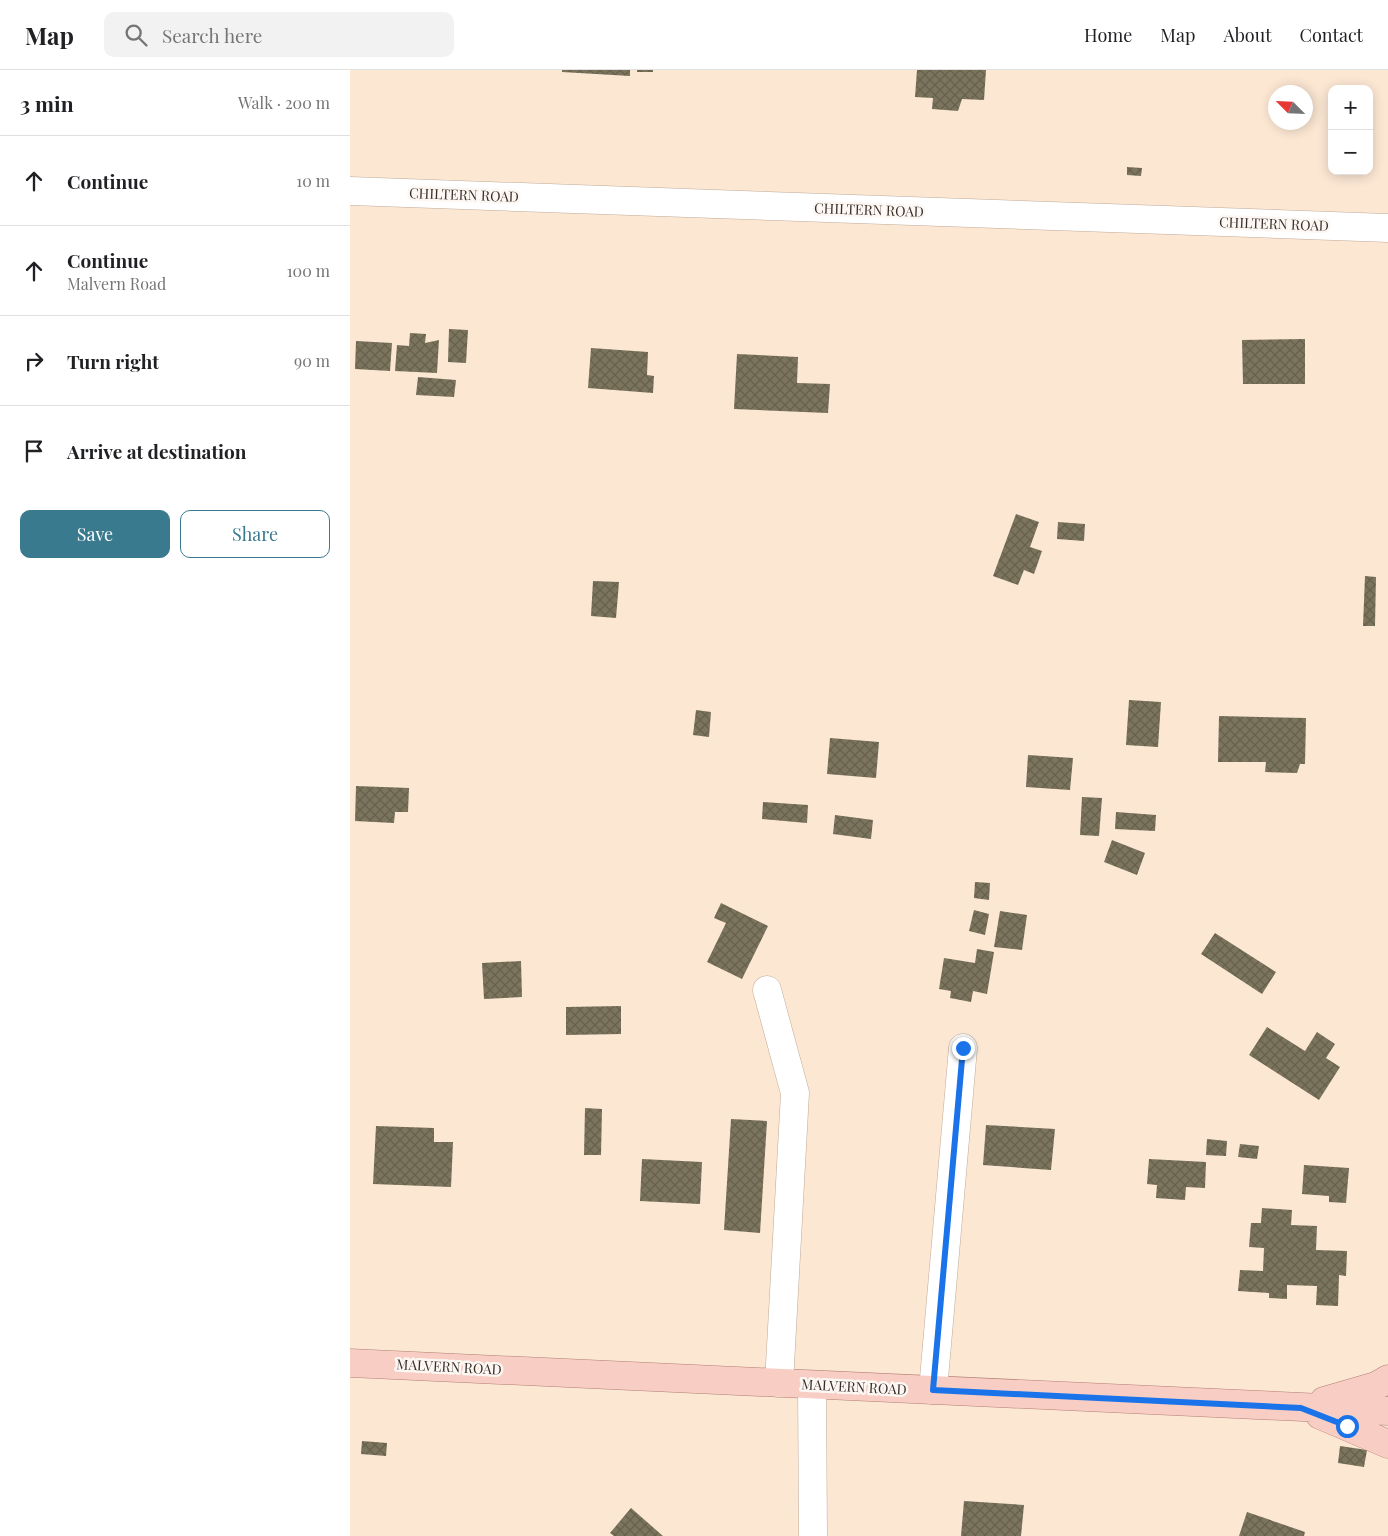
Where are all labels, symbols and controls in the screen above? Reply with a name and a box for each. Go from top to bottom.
search box [104,12,454,57]
text: Map [25,19,74,51]
icon: search [122,21,150,49]
text: Search here [162,22,262,48]
text: Home [1084,23,1132,47]
text: Map [1160,23,1195,47]
text: About [1223,23,1272,47]
text: Contact [1300,23,1363,47]
north arrow [1268,85,1313,130]
map controls [1328,85,1373,175]
button: + [1328,85,1373,130]
text: 3 min [20,89,74,117]
text: Walk · 200 m [238,92,330,113]
button: − [1328,130,1373,175]
icon: ahead [20,167,48,195]
text: Continue [67,168,148,194]
text: 10 m [296,170,330,191]
street label: CHILTERN ROAD [409,183,519,206]
street label: CHILTERN ROAD [814,198,924,221]
street label: CHILTERN ROAD [1219,212,1329,235]
text: Continue [67,247,148,273]
icon: ahead [20,257,48,285]
text: 100 m [287,260,330,281]
text: Malvern Road [67,273,166,294]
icon: right [20,347,48,375]
text: Turn right [67,348,159,374]
text: 90 m [294,350,330,371]
icon: arrive [20,437,48,465]
text: Arrive at destination [67,438,247,464]
button: Save [20,510,170,558]
button: Share [180,510,330,558]
route end [952,1037,975,1060]
street label: MALVERN ROAD [396,1354,502,1379]
street label: MALVERN ROAD [801,1374,907,1399]
route start [1336,1415,1359,1438]

